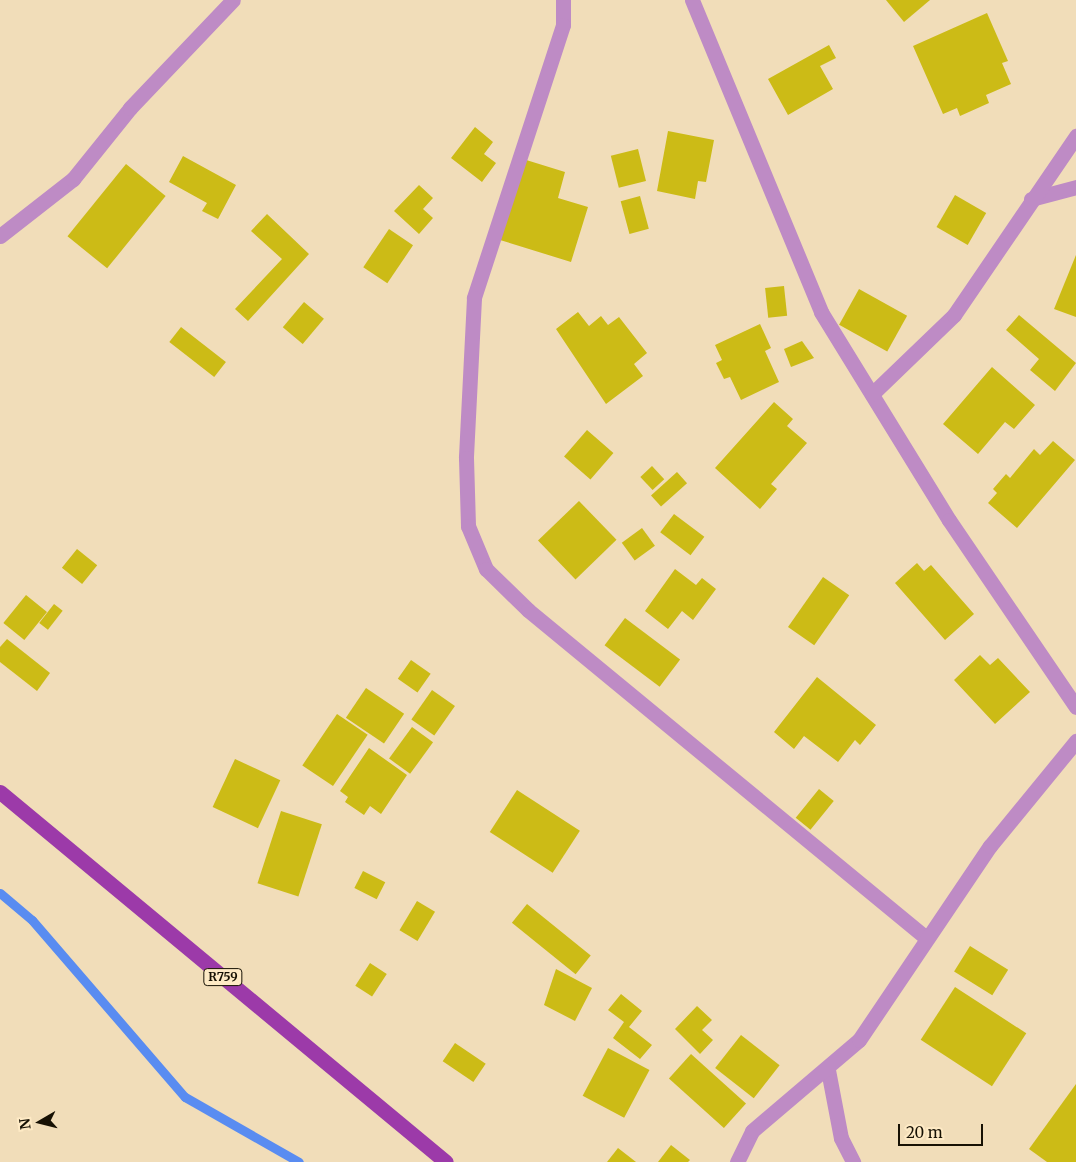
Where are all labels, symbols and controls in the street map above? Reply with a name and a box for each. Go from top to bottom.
road number: R759 [203,968,243,986]
north arrow [15,1097,65,1147]
scale bar [901,1114,986,1146]
text: N [15,1117,35,1131]
text: 20 m [906,1123,943,1142]

